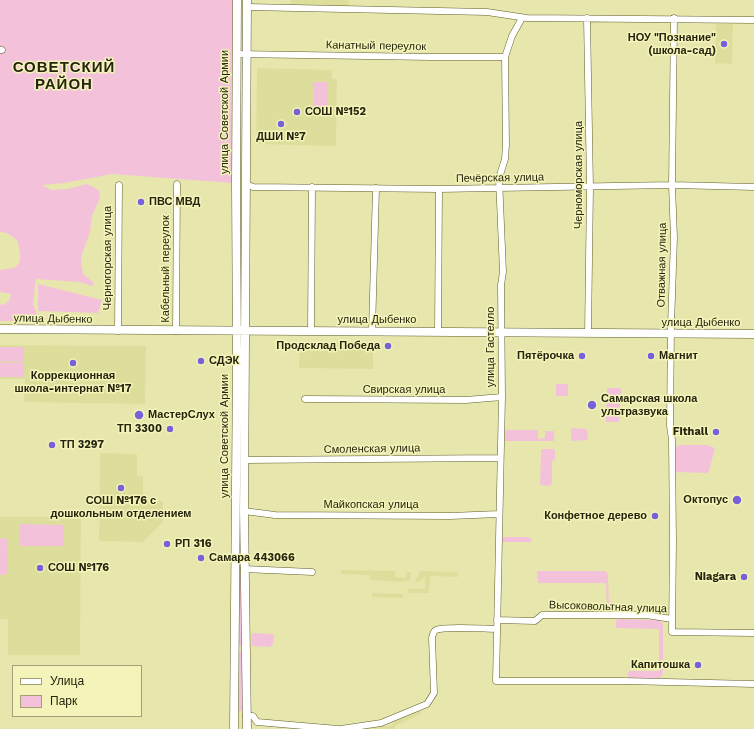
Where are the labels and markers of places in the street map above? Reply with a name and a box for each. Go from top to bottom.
place label: НОУ "Познание" (школа-сад) [628,31,716,57]
marker: НОУ "Познание" (школа-сад) [719,39,729,49]
place label: СОШ №152 [305,105,366,119]
marker: СОШ №152 [292,107,302,117]
marker: ДШИ №7 [276,119,286,129]
place label: ДШИ №7 [256,130,306,144]
place label: ПВС МВД [149,195,200,209]
marker: ПВС МВД [136,197,146,207]
place label: Продсклад Победа [276,339,380,353]
marker: Продсклад Победа [383,341,393,351]
place label: Пятёрочка [517,349,574,363]
place label: Магнит [659,349,698,363]
marker: Пятёрочка [577,351,587,361]
marker: Магнит [646,351,656,361]
place label: СДЭК [209,354,239,368]
marker: СДЭК [196,356,206,366]
marker: Коррекционная школа-интернат №17 [68,358,78,368]
place label: Коррекционная школа-интернат №17 [14,369,132,395]
place label: Самарская школа ультразвука [601,392,697,418]
marker: Самарская школа ультразвука [586,399,598,411]
place label: МастерСлух [148,408,215,422]
marker: МастерСлух [133,409,145,421]
place label: ТП 3300 [117,422,162,436]
marker: ТП 3300 [165,424,175,434]
place label: Fithall [673,425,708,439]
marker: Fithall [711,427,721,437]
place label: ТП 3297 [60,438,104,452]
marker: ТП 3297 [47,440,57,450]
marker: СОШ №176 с дошкольным отделением [116,483,126,493]
place label: Октопус [683,493,728,507]
place label: СОШ №176 с дошкольным отделением [50,494,192,520]
marker: Октопус [731,494,743,506]
place label: Конфетное дерево [544,509,647,523]
marker: Конфетное дерево [650,511,660,521]
place label: РП 316 [175,537,211,551]
marker: РП 316 [162,539,172,549]
place label: Самара 443066 [209,551,295,565]
marker: Самара 443066 [196,553,206,563]
place label: СОШ №176 [48,561,109,575]
marker: СОШ №176 [35,563,45,573]
place label: Niagara [695,570,736,584]
marker: Niagara [739,572,749,582]
place label: Капитошка [631,658,690,672]
marker: Капитошка [693,660,703,670]

